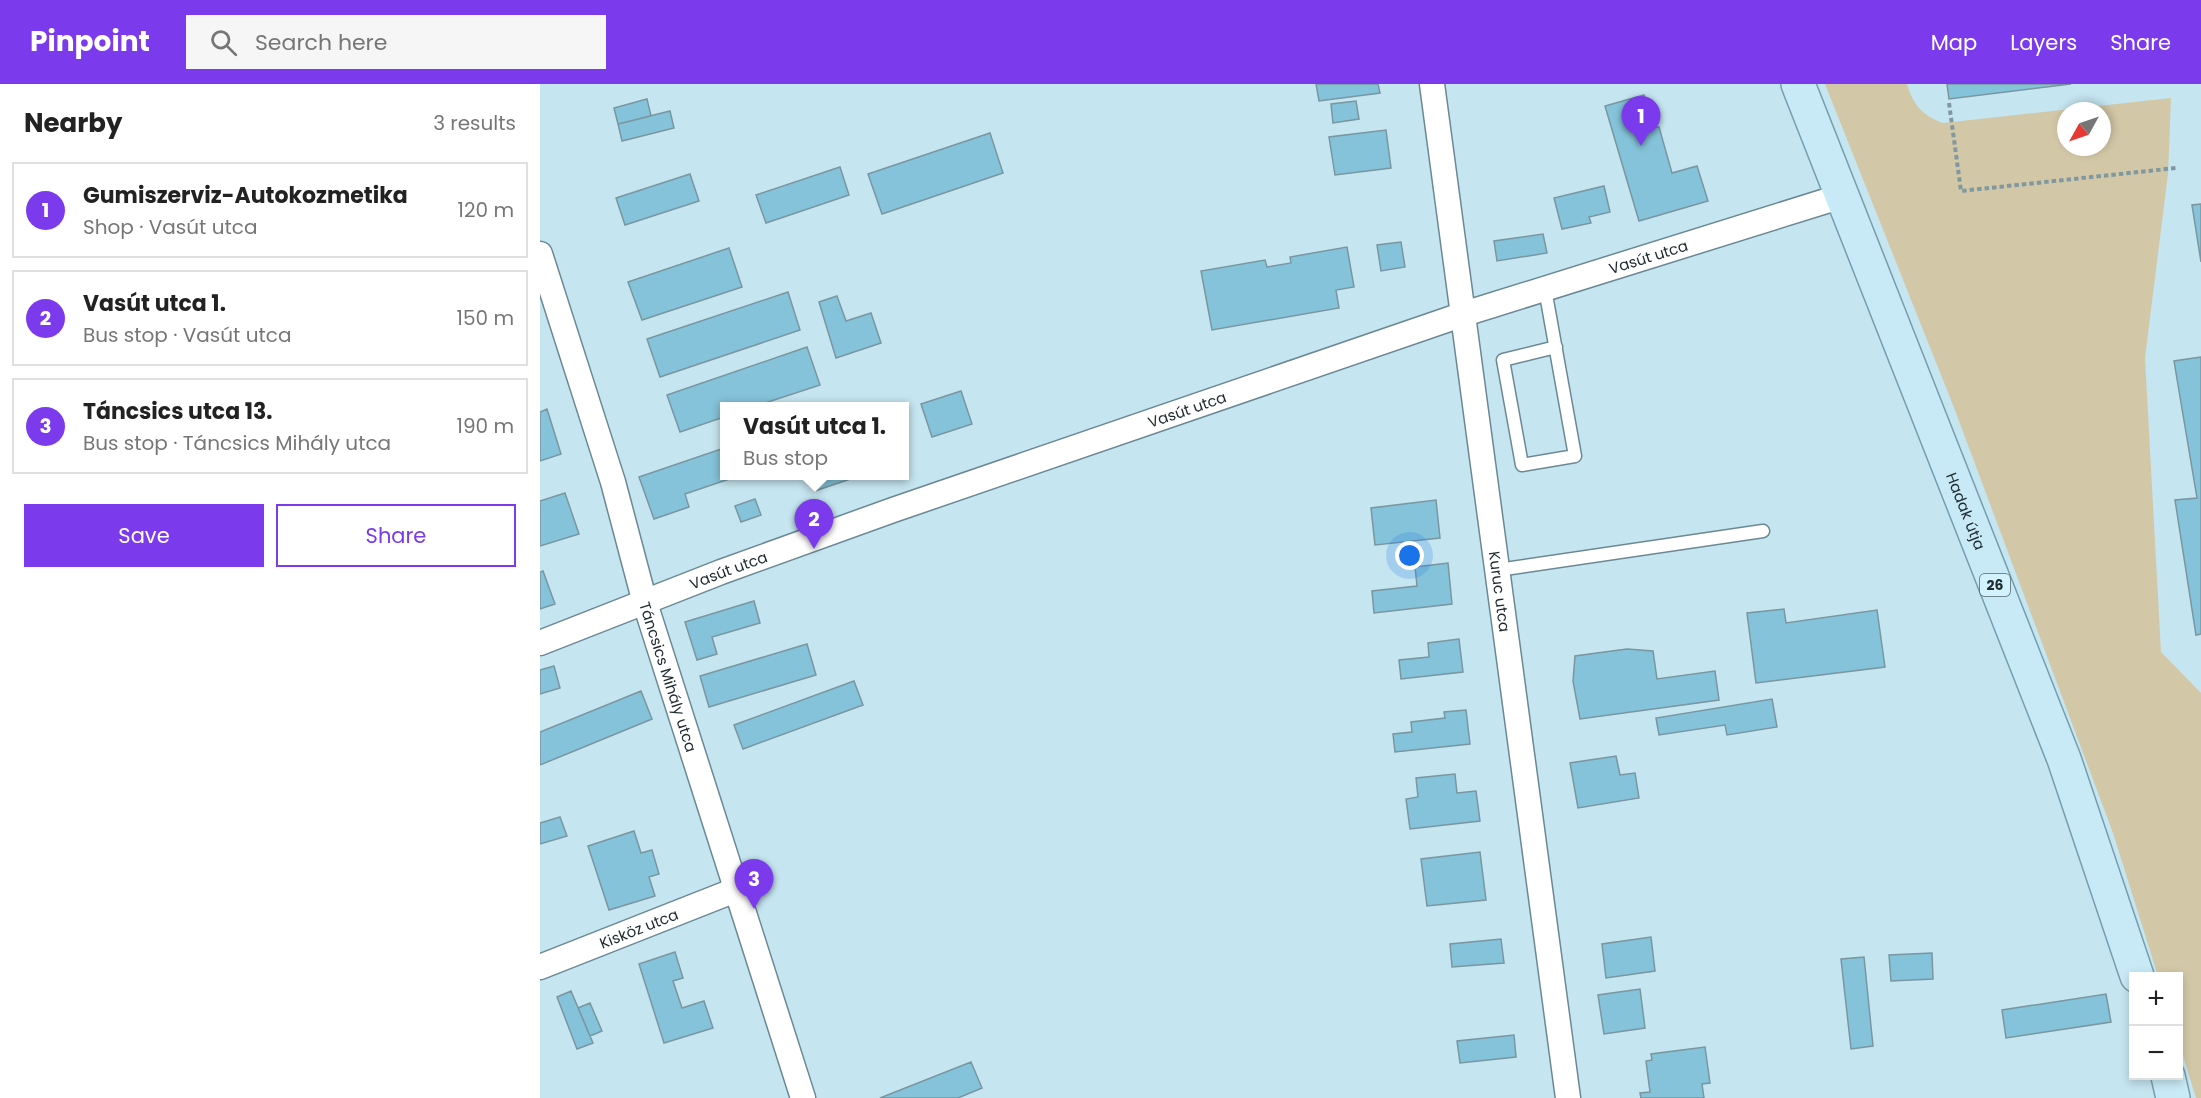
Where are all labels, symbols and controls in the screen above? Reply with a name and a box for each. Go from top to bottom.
search box [186,15,606,69]
text: Pinpoint [30,22,150,61]
icon: search [207,26,240,59]
text: Search here [255,27,387,58]
text: Map [1931,28,1977,57]
text: Layers [2010,28,2077,57]
text: Share [2110,28,2171,57]
pin: 1 [1622,97,1660,146]
north arrow [2057,102,2111,156]
text: Nearby [24,105,122,141]
text: 3 results [433,109,516,137]
text: Gumiszerviz-Autokozmetika [83,180,408,211]
text: 1 [42,196,49,224]
text: 120 m [458,196,514,224]
text: Shop · Vasút utca [83,213,257,241]
street label: Vasút utca [1606,234,1690,279]
text: Vasút utca 1. [83,288,226,319]
text: 2 [40,304,51,332]
text: 150 m [457,304,514,332]
text: Bus stop · Vasút utca [83,321,291,349]
street label: Vasút utca [1145,386,1229,432]
text: Táncsics utca 13. [83,396,273,427]
popup [720,402,909,480]
text: Vasút utca 1. [743,411,886,442]
text: 3 [39,412,52,440]
text: 190 m [457,412,514,440]
text: Bus stop · Táncsics Mihály utca [83,429,391,457]
text: Bus stop [743,444,828,472]
street label: Hadak útja [1942,469,1991,553]
pin: 2 [794,500,834,549]
button: Save [24,504,264,567]
button: Share [276,504,516,567]
your location [1395,541,1424,570]
street label: Vasút utca [686,546,770,594]
street label: Kuruc utca [1484,550,1516,633]
road number: 26 [1980,574,2010,596]
street label: Táncsics Mihály utca [635,599,702,754]
pin: 3 [734,860,774,909]
street label: Kisköz utca [596,903,681,953]
map controls [2129,972,2183,1080]
button: + [2129,972,2183,1026]
button: − [2129,1026,2183,1080]

